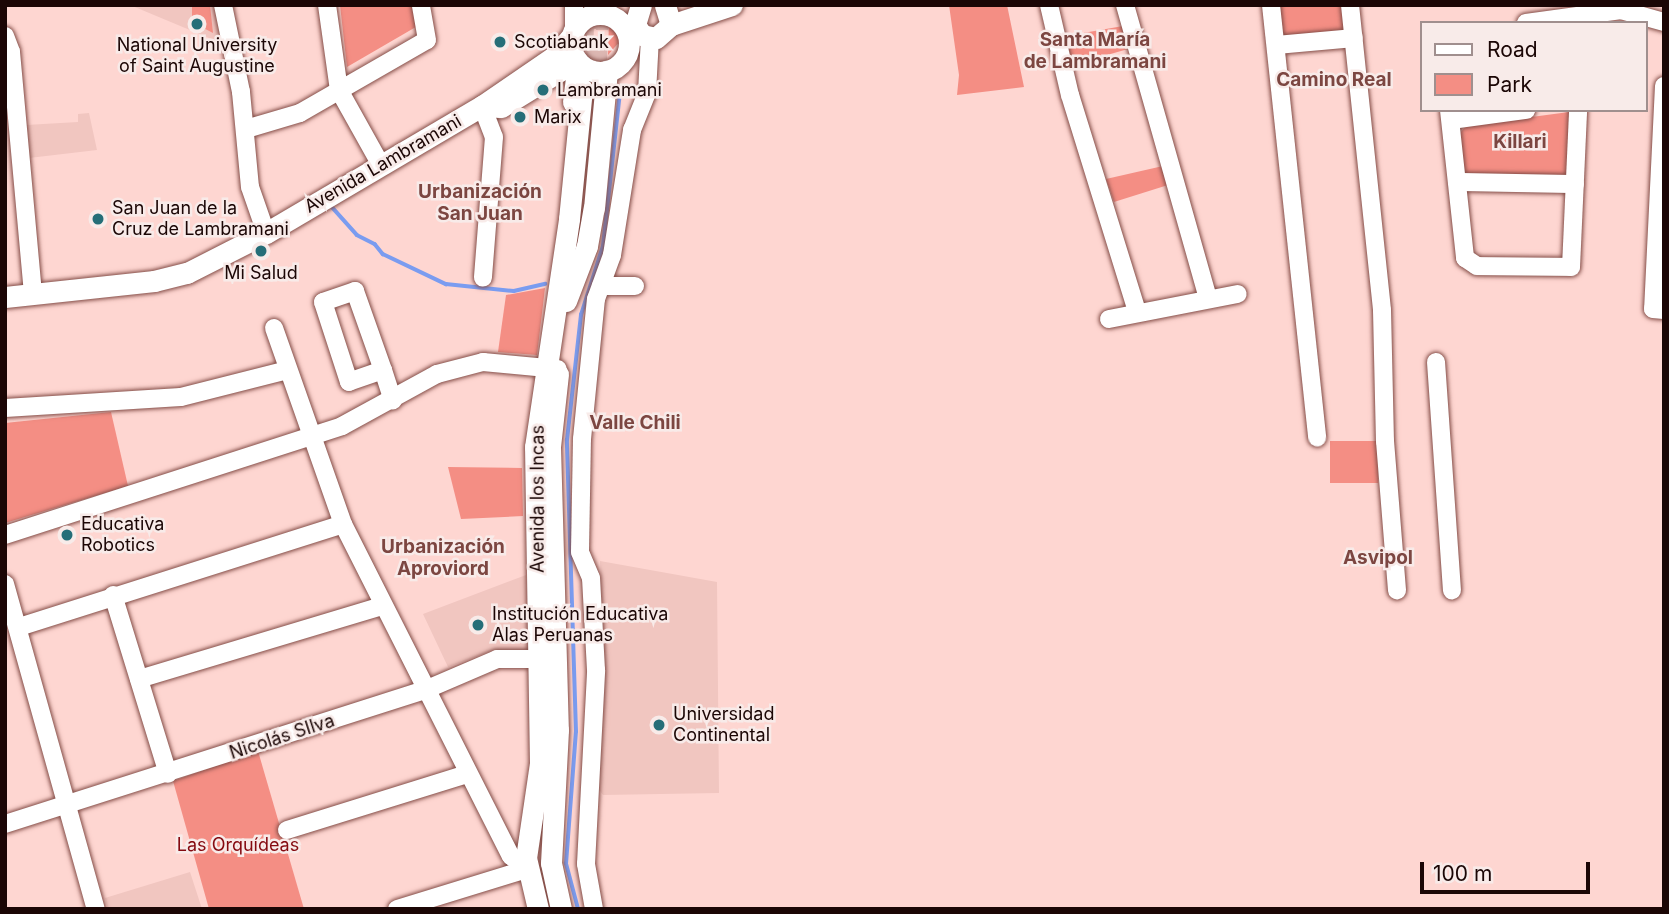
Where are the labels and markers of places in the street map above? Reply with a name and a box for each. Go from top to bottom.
marker: National University of Saint Augustine [189,16,205,32]
place label: Scotiabank [514,31,609,53]
marker: Scotiabank [492,34,508,50]
place label: National University of Saint Augustine [117,35,277,78]
place label: Lambramani [557,79,662,101]
marker: Lambramani [535,82,551,98]
place label: Marix [534,106,582,128]
marker: Marix [512,109,528,125]
place label: San Juan de la Cruz de Lambramani [112,198,289,241]
marker: San Juan de la Cruz de Lambramani [90,211,106,227]
marker: Mi Salud [253,243,269,259]
place label: Mi Salud [224,262,298,284]
place label: Educativa Robotics [81,514,164,556]
marker: Educativa Robotics [59,527,75,543]
place label: Institución Educativa Alas Peruanas [492,604,668,646]
marker: Institución Educativa Alas Peruanas [470,617,486,633]
place label: Universidad Continental [673,704,774,746]
marker: Universidad Continental [651,717,667,733]

